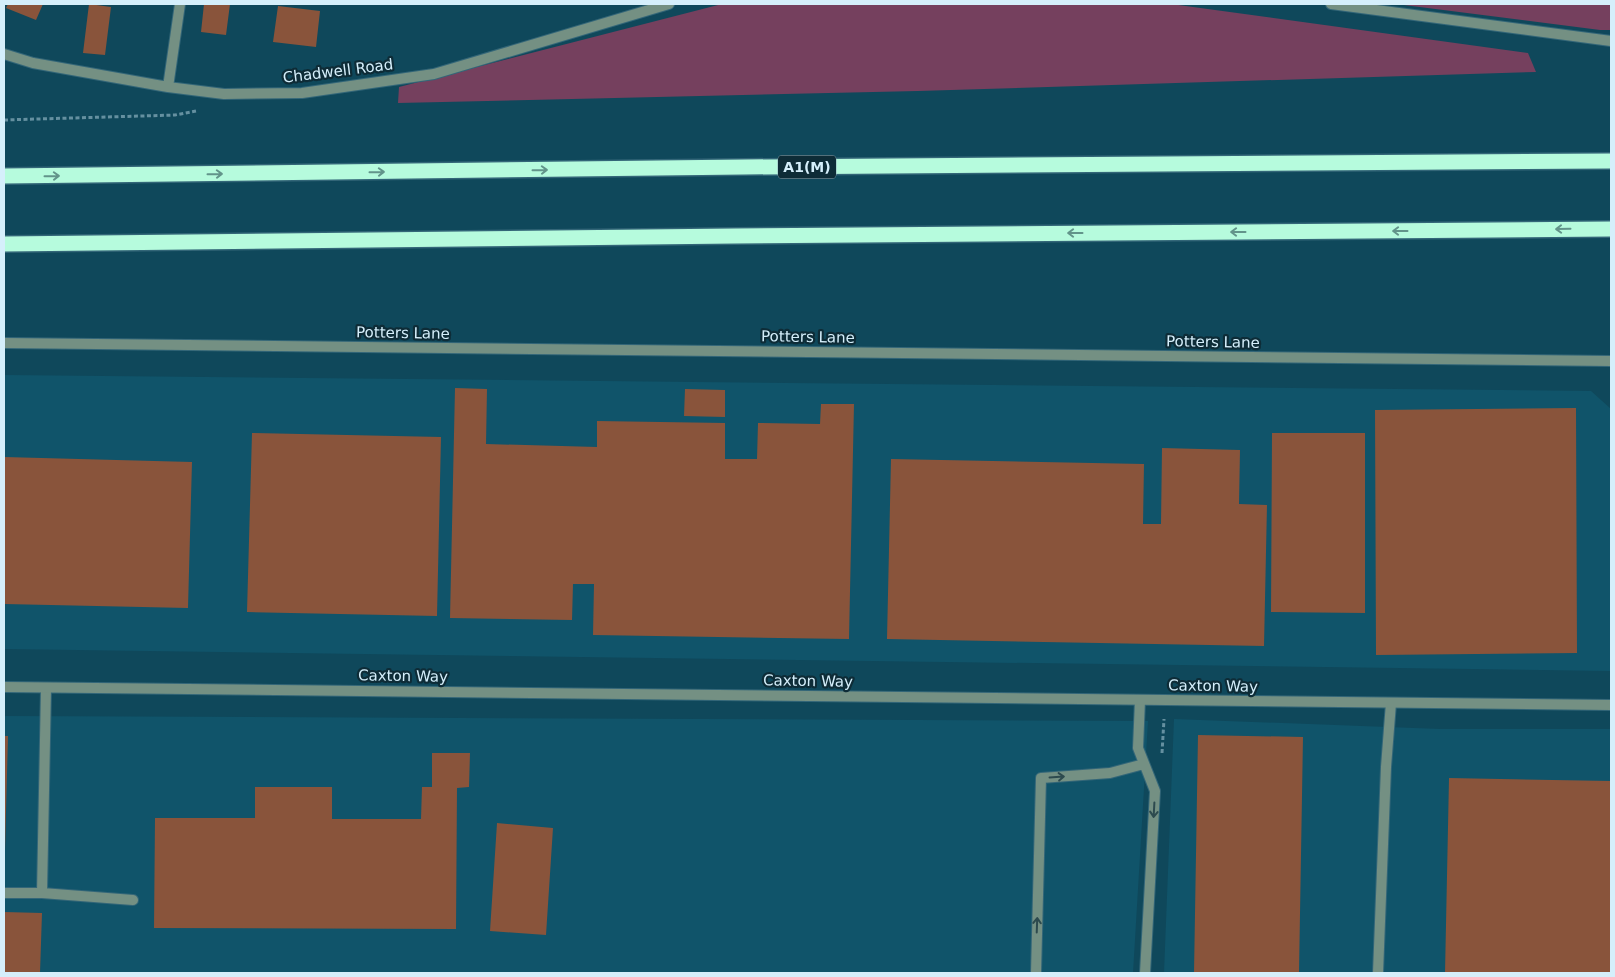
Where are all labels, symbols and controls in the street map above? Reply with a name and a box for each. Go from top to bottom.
street label: Chadwell Road [282,55,394,87]
road number: A1(M) [778,156,836,178]
one-way arrow [532,165,548,174]
one-way arrow [369,167,385,176]
one-way arrow [207,169,223,178]
one-way arrow [44,171,60,180]
one-way arrow [1555,225,1571,234]
one-way arrow [1392,226,1408,236]
one-way arrow [1230,227,1246,237]
one-way arrow [1067,228,1084,238]
street label: Potters Lane [356,323,450,343]
street label: Potters Lane [761,327,855,347]
street label: Potters Lane [1166,332,1260,352]
street label: Caxton Way [358,666,448,686]
street label: Caxton Way [763,671,853,691]
street label: Caxton Way [1168,676,1258,696]
one-way arrow [1048,772,1064,781]
one-way arrow [1149,802,1158,818]
one-way arrow [1032,917,1042,933]

